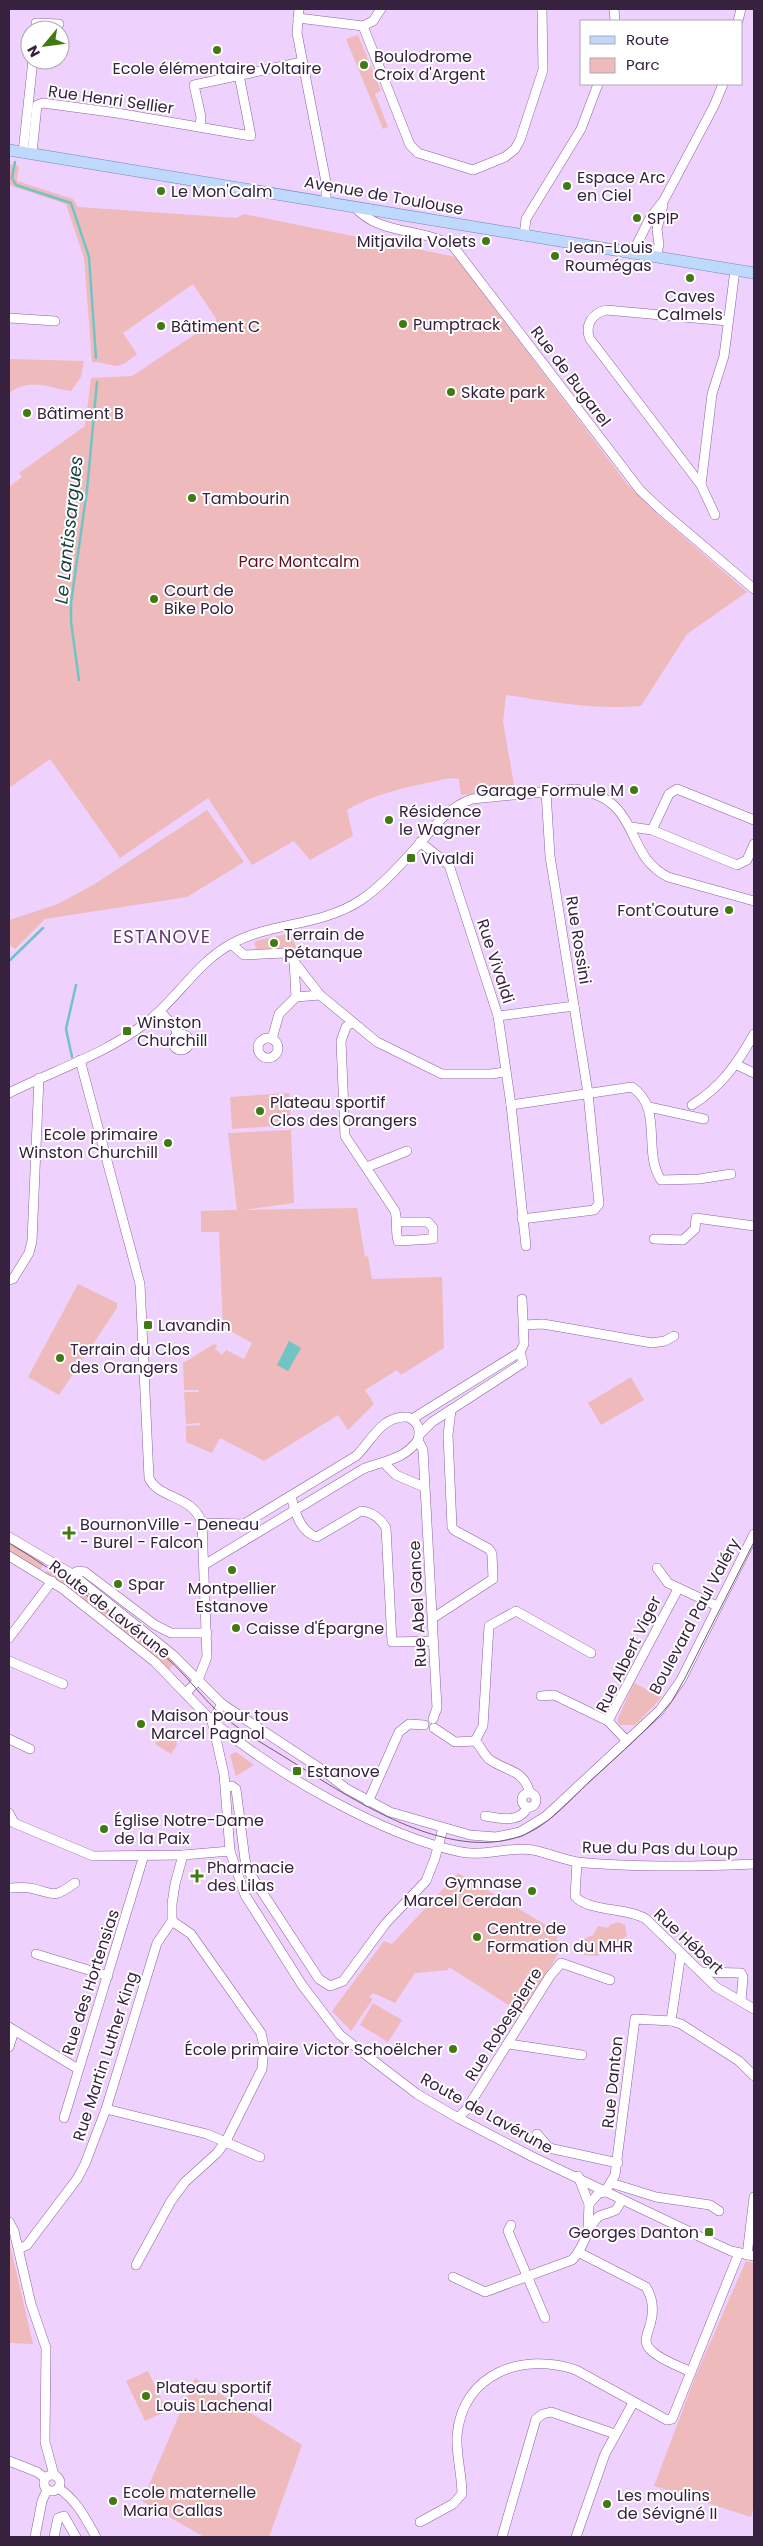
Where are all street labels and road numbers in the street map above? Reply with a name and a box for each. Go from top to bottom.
street label: Rue Henri Sellier [47,79,175,120]
street label: Avenue de Toulouse [303,170,465,221]
street label: Rue de Bugarel [525,321,616,431]
street label: Rue Rossini [560,894,597,986]
street label: Rue Vivaldi [471,916,520,1006]
street label: Boulevard Paul Valéry [643,1534,745,1698]
street label: Rue Abel Gance [403,1540,432,1668]
street label: Route de Lavérune [44,1555,175,1664]
street label: Rue Albert Viger [590,1592,667,1716]
street label: Rue du Pas du Loup [582,1836,738,1861]
street label: Rue Hébert [649,1903,729,1980]
street label: Rue des Hortensias [56,1906,125,2058]
street label: Rue Robespierre [459,1963,548,2085]
street label: Rue Martin Luther King [67,1968,144,2144]
street label: Rue Danton [596,2035,629,2129]
street label: Route de Lavérune [416,2067,557,2159]

